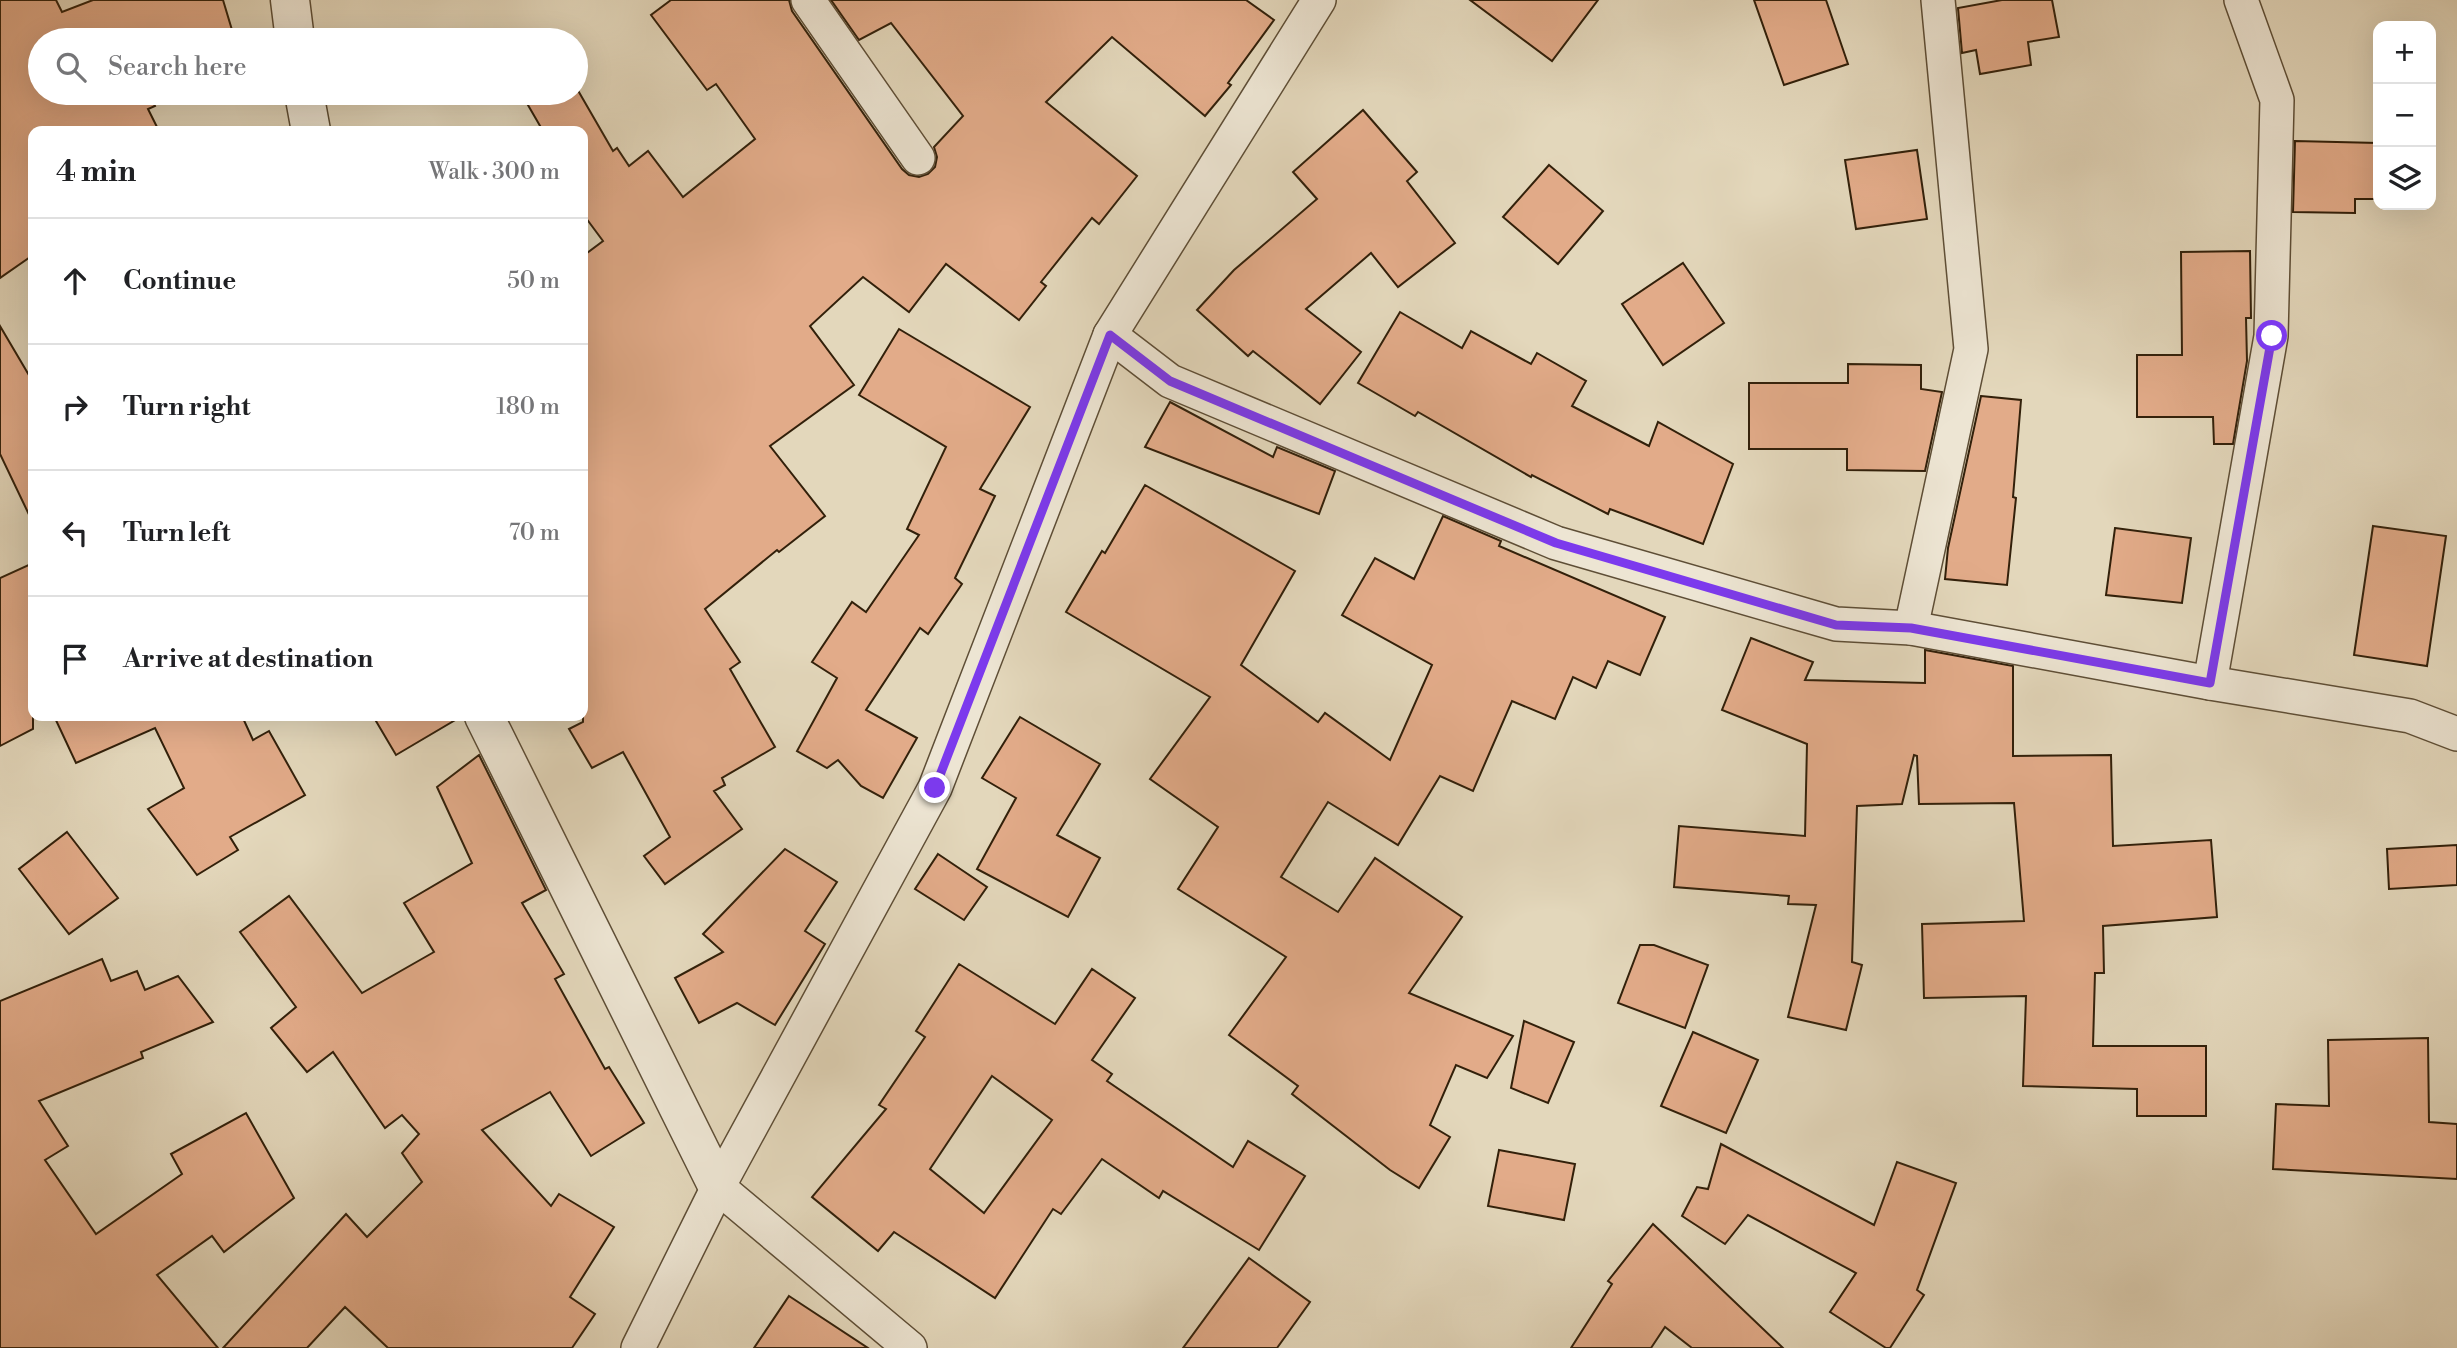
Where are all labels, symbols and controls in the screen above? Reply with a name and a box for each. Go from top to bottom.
map controls [2373,21,2436,210]
button: + [2373,21,2436,84]
search box [28,28,588,105]
icon: search [52,48,90,86]
text: Search here [108,51,247,83]
button: − [2373,84,2436,147]
button: layers [2373,147,2436,210]
text: 4 min [56,153,136,191]
text: Walk · 300 m [429,158,560,186]
icon: ahead [56,262,94,300]
text: Continue [123,265,236,297]
text: 50 m [507,267,560,295]
route start [2256,320,2287,351]
icon: right [56,388,94,426]
text: Turn right [123,391,251,423]
text: 180 m [496,393,560,421]
icon: left [56,514,94,552]
text: Turn left [123,517,231,549]
text: 70 m [509,519,560,547]
icon: arrive [56,640,94,678]
text: Arrive at destination [123,643,373,675]
route end [919,772,950,803]

